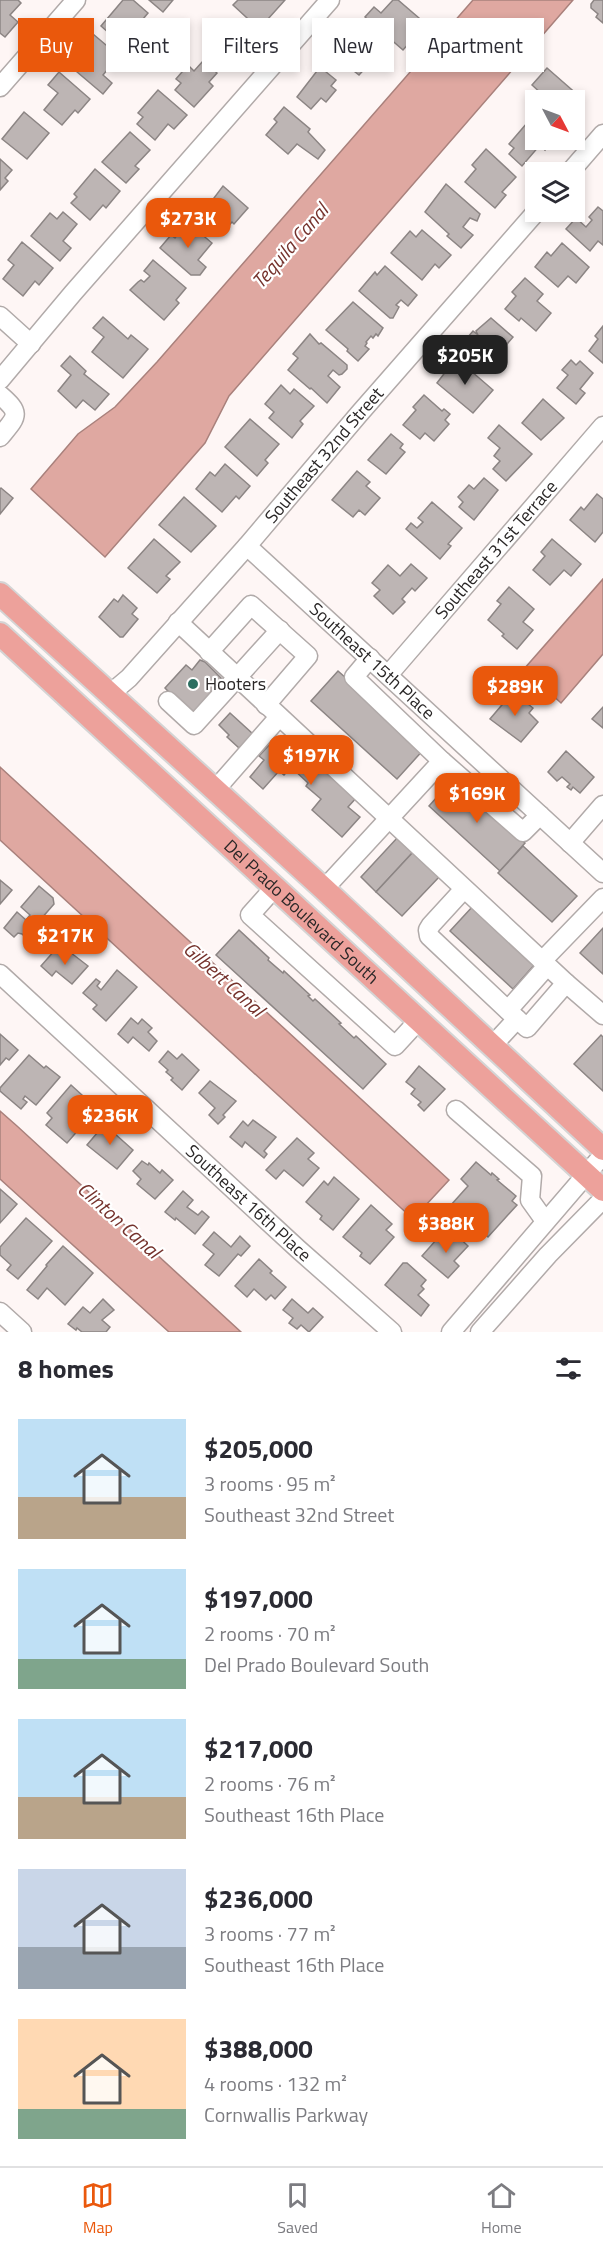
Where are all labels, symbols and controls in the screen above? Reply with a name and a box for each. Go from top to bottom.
chip: Buy [18,18,94,72]
chip: Rent [106,18,190,72]
chip: Filters [202,18,300,72]
chip: New [312,18,394,72]
chip: Apartment [406,18,544,72]
north arrow [525,90,585,150]
map controls [525,90,585,222]
button: layers [525,162,585,222]
water label: Tequila Canal [244,194,337,295]
pin: $273K [146,198,230,249]
text: $273K [160,202,216,233]
pin: $205K [423,335,507,386]
text: $205K [437,339,493,370]
street label: Southeast 32nd Street [258,380,390,529]
street label: Southeast 31st Terrace [428,474,563,625]
street label: Southeast 15th Place [304,596,442,726]
pin: $289K [473,666,557,717]
place label: Hooters [205,670,266,697]
text: $289K [487,670,543,701]
marker: Hooters [186,677,200,691]
pin: $197K [269,735,353,786]
text: $197K [283,739,339,770]
pin: $169K [435,773,519,824]
text: $169K [449,777,505,808]
street label: Del Prado Boulevard South [218,833,386,990]
pin: $217K [23,915,107,966]
text: $217K [37,919,93,950]
water label: Gilbert Canal [177,934,274,1026]
pin: $236K [68,1095,152,1146]
text: $236K [82,1099,138,1130]
street label: Southeast 16th Place [180,1138,318,1268]
water label: Clinton Canal [71,1174,170,1267]
pin: $388K [404,1203,488,1254]
text: $388K [418,1207,474,1238]
text: 8 homes [18,1349,114,1388]
icon: filters [552,1352,585,1385]
text: $205,000 [204,1429,313,1468]
icon: home [66,1443,138,1515]
text: 3 rooms · 95 m² [204,1468,336,1499]
text: Southeast 32nd Street [204,1499,394,1530]
text: $197,000 [204,1579,313,1618]
icon: home [66,1593,138,1665]
text: 2 rooms · 70 m² [204,1618,336,1649]
text: Del Prado Boulevard South [204,1649,429,1680]
text: $217,000 [204,1729,313,1768]
icon: home [66,1743,138,1815]
text: 2 rooms · 76 m² [204,1768,336,1799]
text: Southeast 16th Place [204,1799,384,1830]
text: $236,000 [204,1879,313,1918]
icon: home [66,1893,138,1965]
text: 3 rooms · 77 m² [204,1918,336,1949]
text: Southeast 16th Place [204,1949,384,1980]
text: $388,000 [204,2029,313,2068]
icon: home [66,2043,138,2115]
text: 4 rooms · 132 m² [204,2068,347,2099]
text: Cornwallis Parkway [204,2099,368,2130]
tab: Map [81,2179,114,2239]
tab: Saved [277,2179,318,2239]
tab: Home [481,2179,522,2239]

